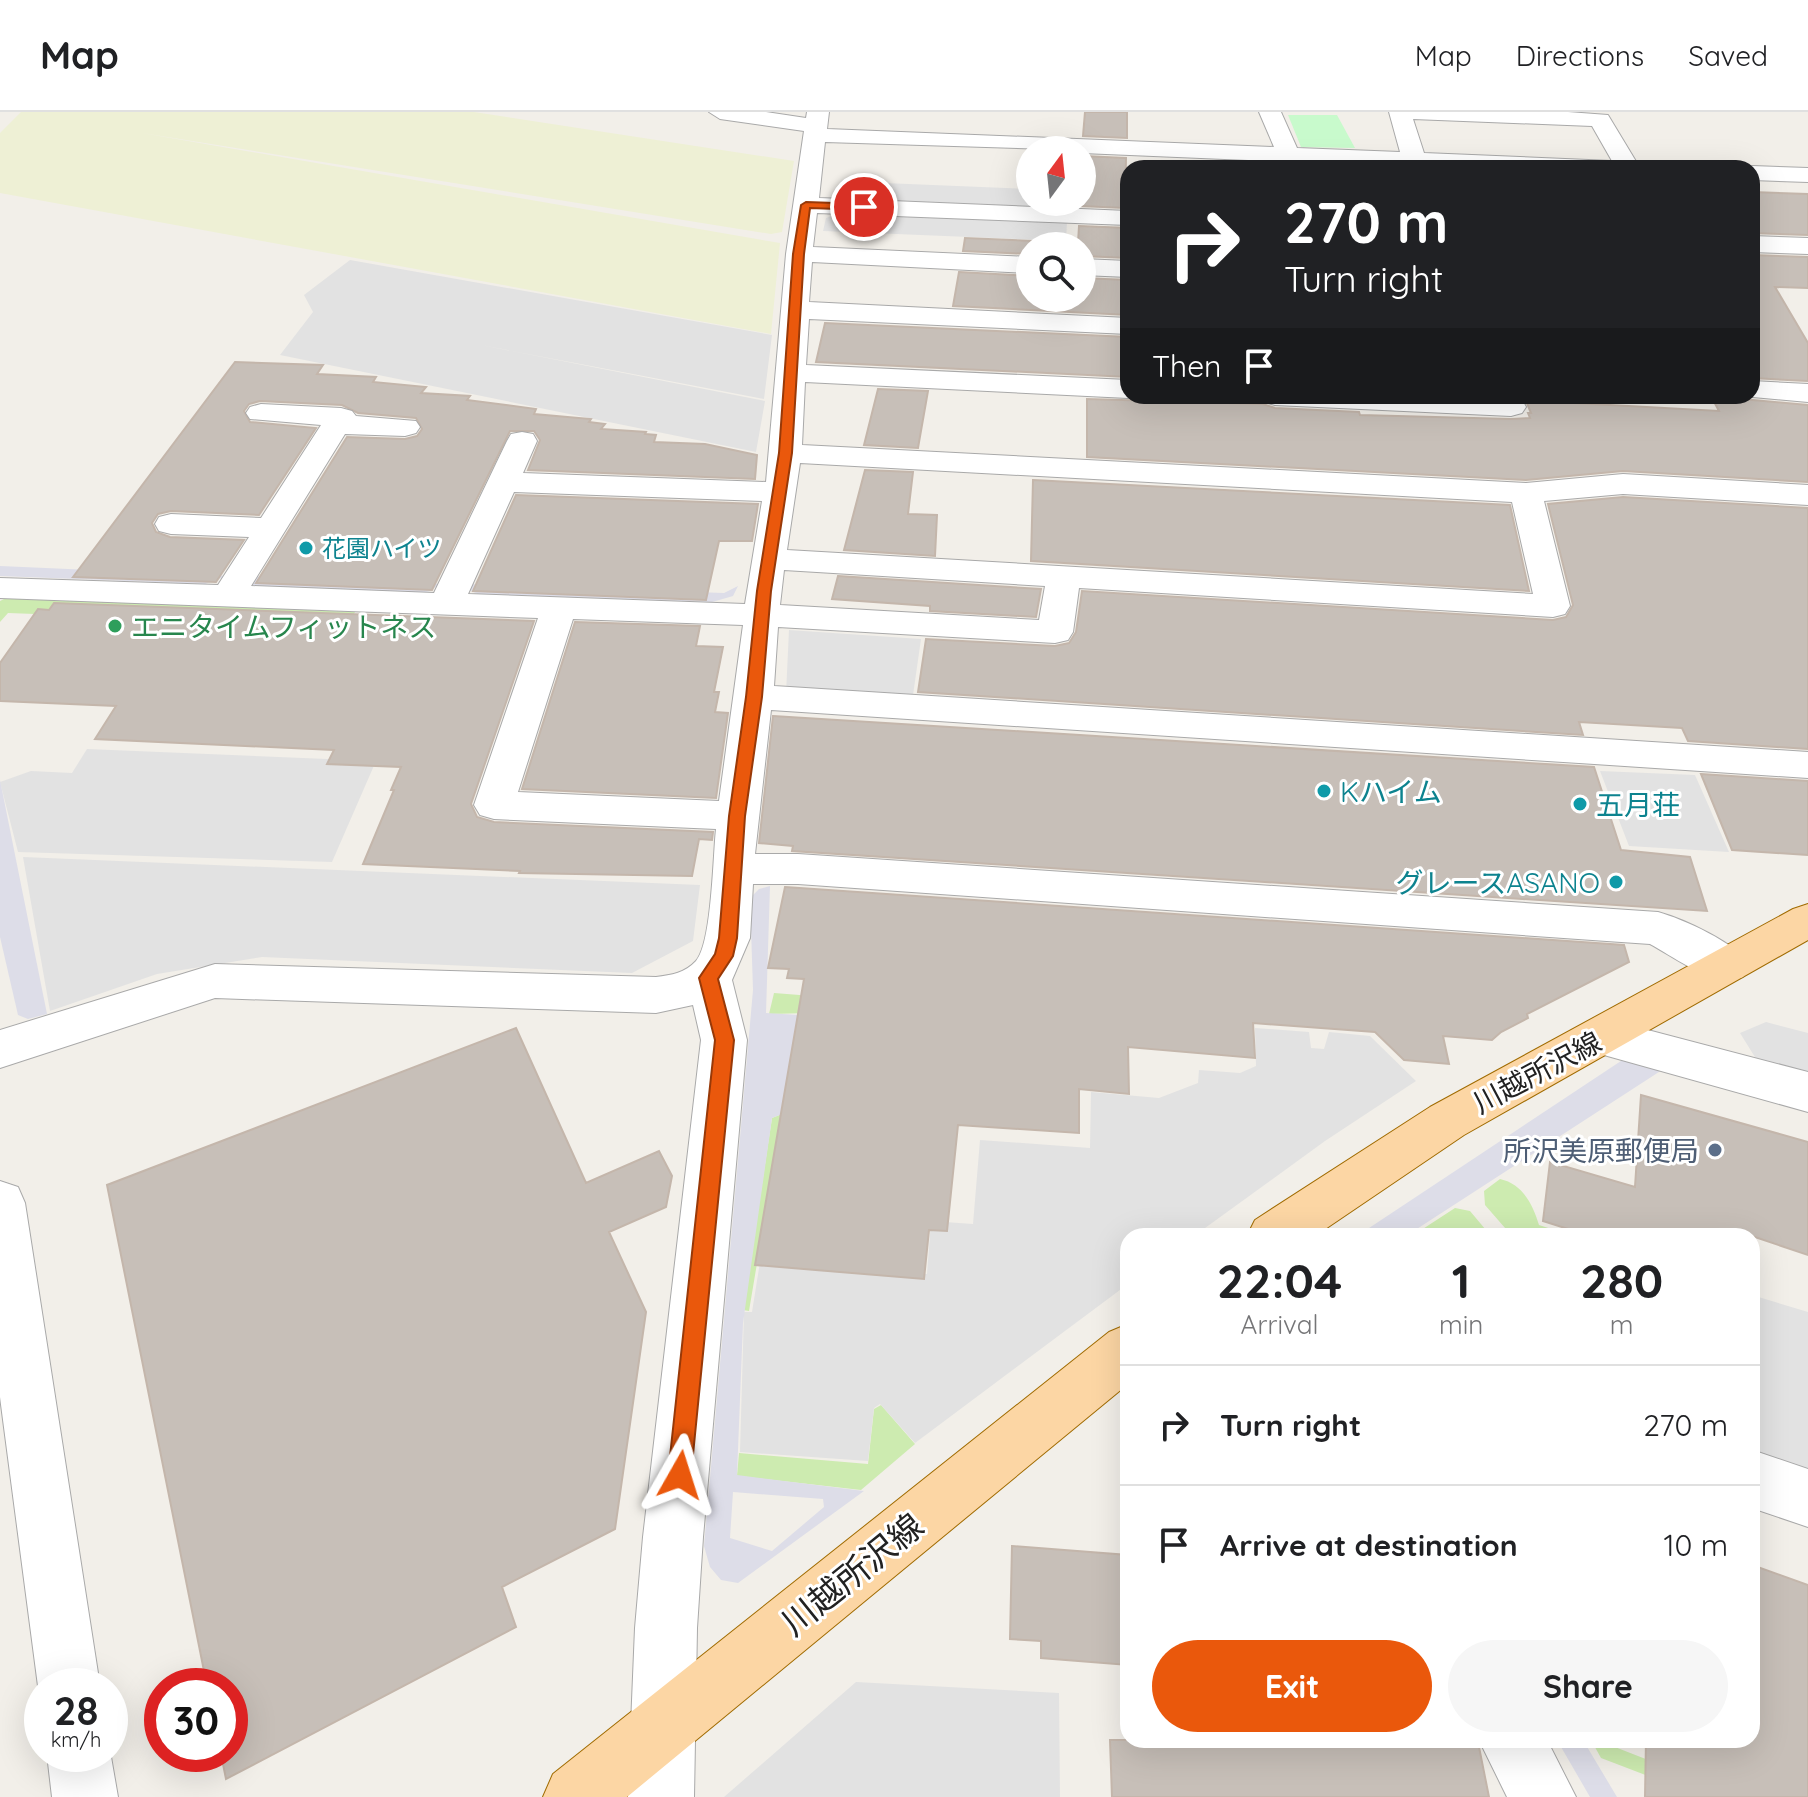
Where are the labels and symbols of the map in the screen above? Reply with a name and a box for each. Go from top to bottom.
north arrow [1016,136,1096,216]
pin [830,173,898,241]
place label: 花園ハイツ [322,533,442,563]
marker: 花園ハイツ [297,539,315,557]
place label: エニタイムフィットネス [131,609,436,644]
marker: エニタイムフィットネス [106,617,124,635]
place label: Kハイム [1340,774,1442,809]
marker: Kハイム [1315,782,1333,800]
place label: 五月荘 [1596,787,1680,822]
marker: 五月荘 [1571,795,1589,813]
place label: グレースASANO [1396,865,1600,900]
marker: グレースASANO [1607,873,1625,891]
street label: 川越所沢線 [1467,1024,1607,1120]
place label: 所沢美原郵便局 [1503,1133,1699,1168]
marker: 所沢美原郵便局 [1706,1141,1724,1159]
position arrow [638,1433,722,1517]
street label: 川越所沢線 [772,1504,932,1644]
speed limit sign: 30 [144,1668,248,1772]

